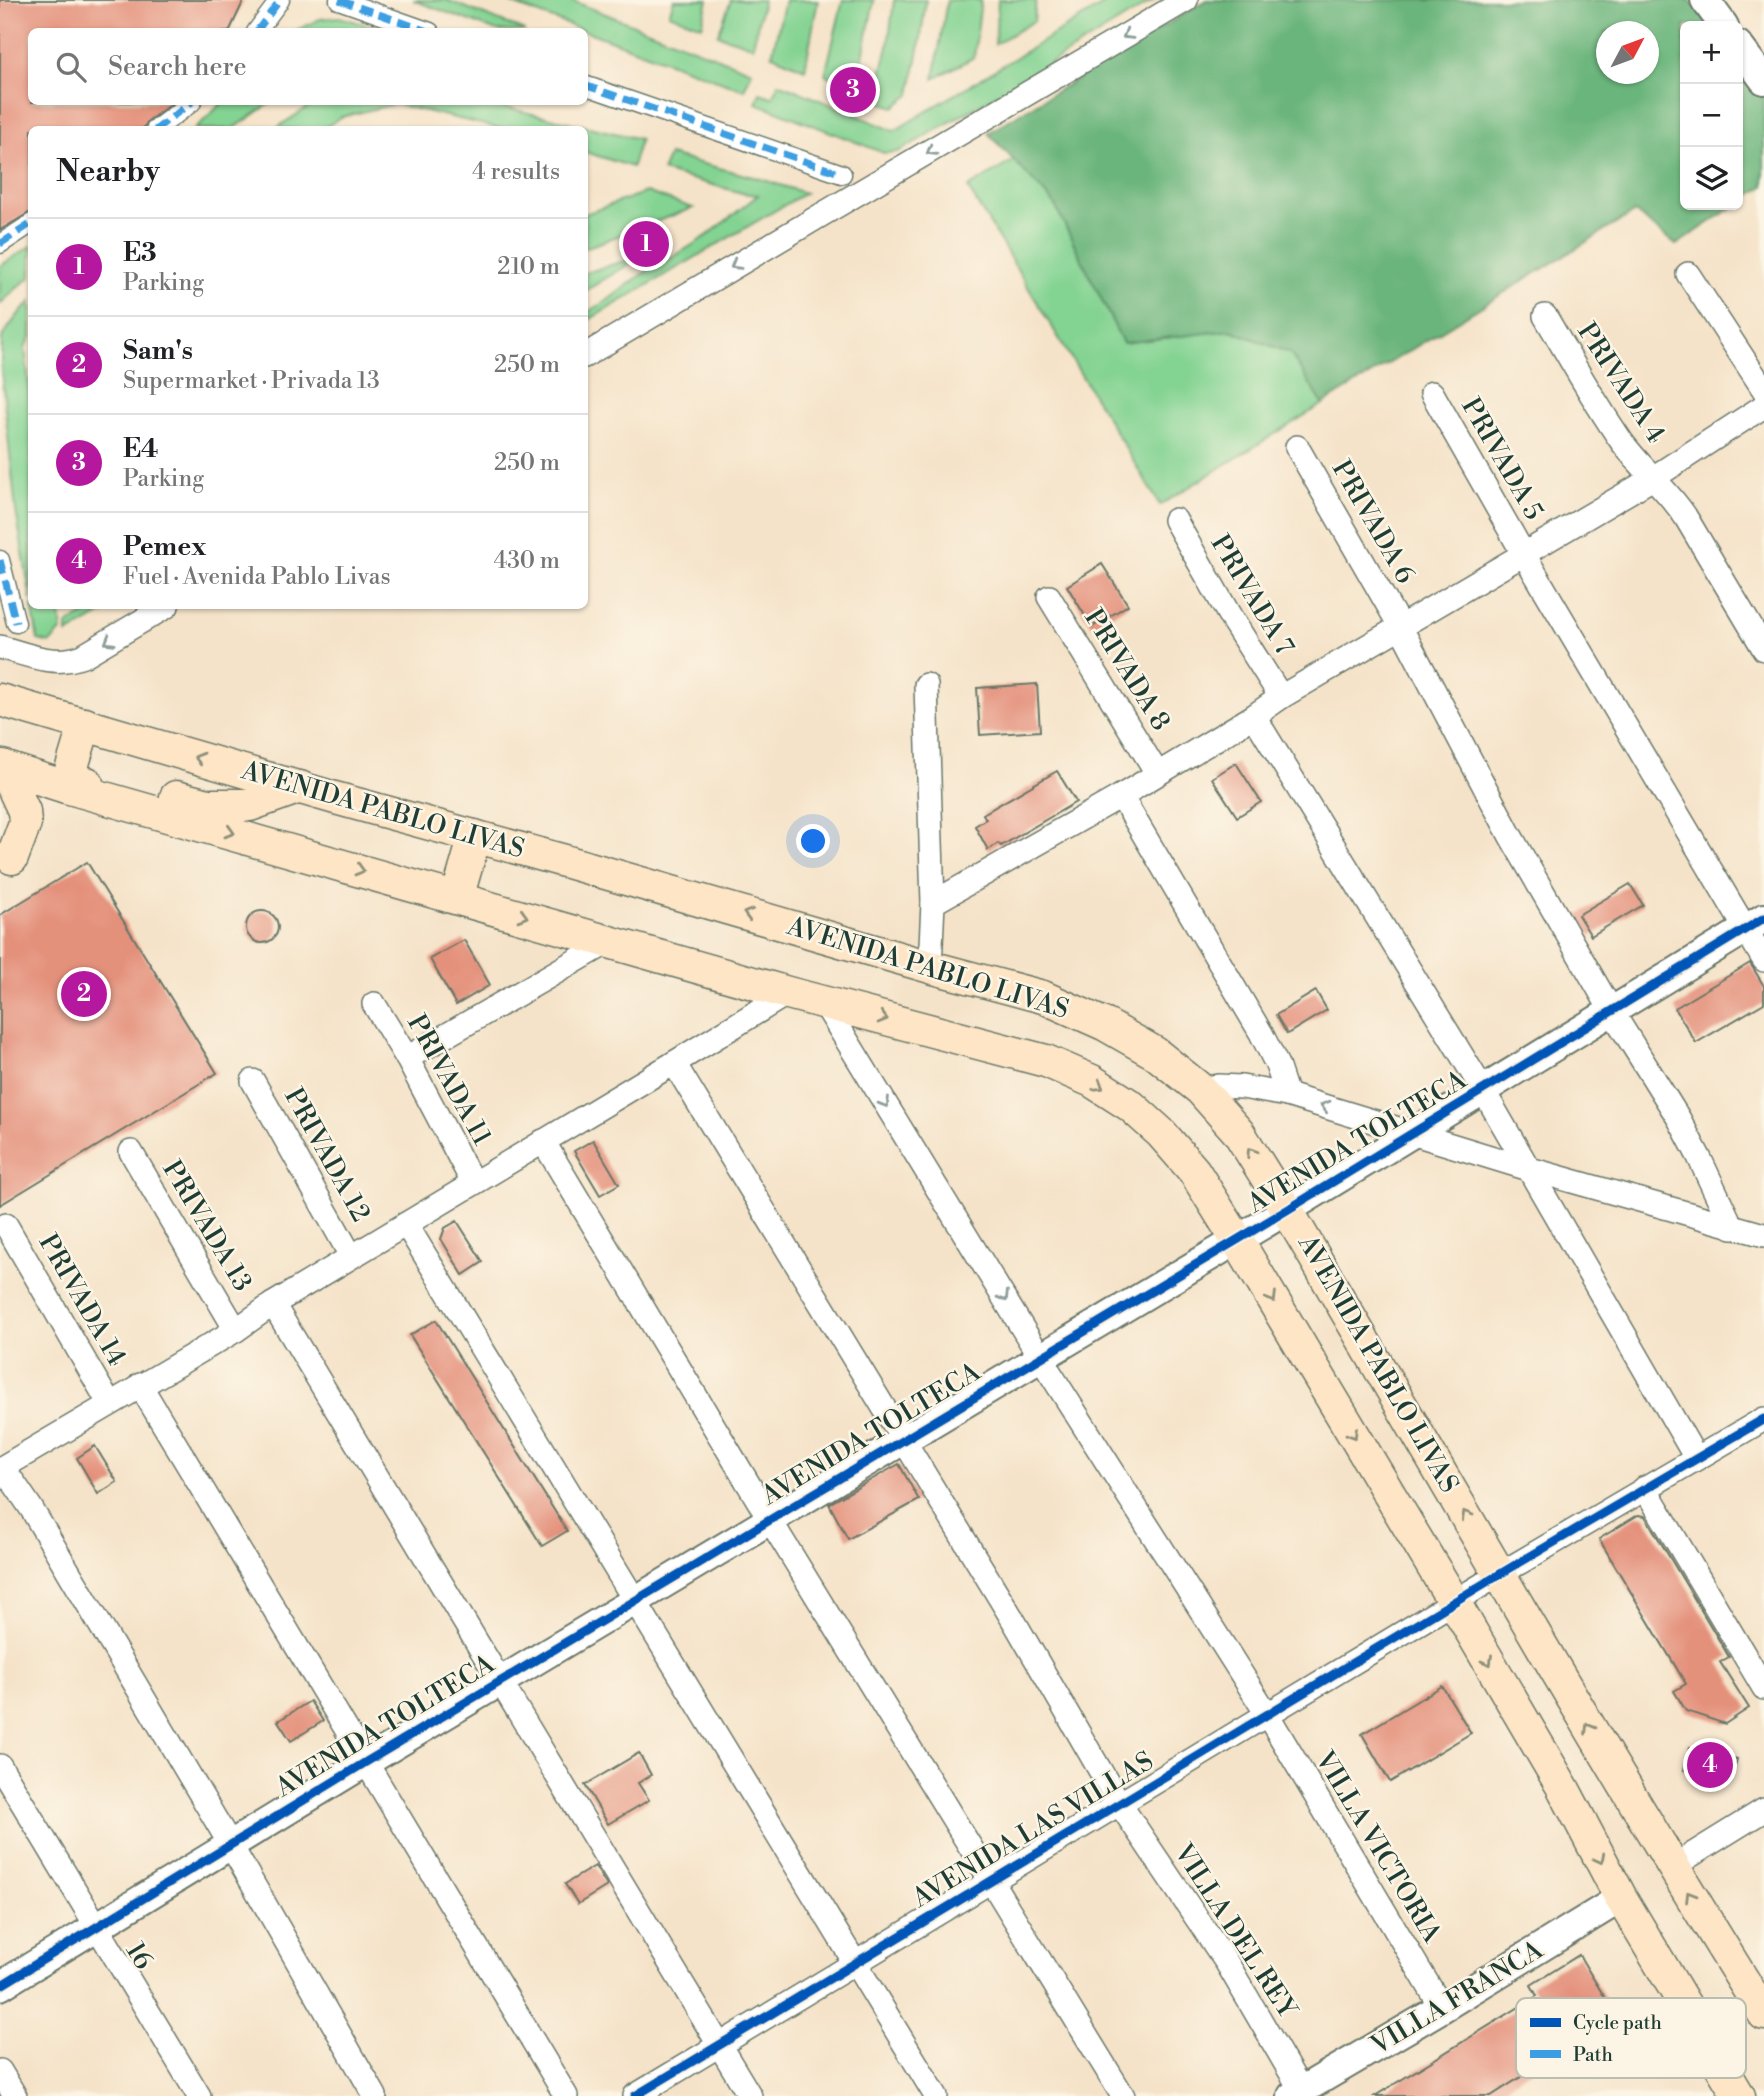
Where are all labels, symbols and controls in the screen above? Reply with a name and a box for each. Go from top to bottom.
north arrow [1596,21,1659,84]
map controls [1680,21,1743,210]
button: + [1680,21,1743,84]
one-way arrow [1122,27,1135,40]
search box [28,28,588,105]
icon: search [52,48,90,86]
text: Search here [108,51,247,83]
pin: 3 [830,64,876,116]
button: − [1680,84,1743,147]
one-way arrow [926,143,939,156]
button: layers [1680,147,1743,210]
text: Nearby [56,153,160,191]
text: 4 results [472,158,560,186]
pin: 1 [623,218,669,270]
text: E3 [123,237,157,269]
text: 1 [73,253,85,281]
text: 210 m [497,253,560,281]
one-way arrow [729,257,742,270]
text: Parking [123,269,204,297]
street label: PRIVADA 4 [1570,317,1672,449]
text: Sam's [123,335,193,367]
text: 2 [72,351,86,379]
text: 250 m [494,351,560,379]
text: Supermarket · Privada 13 [123,367,380,395]
street label: PRIVADA 5 [1454,392,1550,526]
text: E4 [123,433,159,465]
text: 3 [72,449,86,477]
text: 250 m [494,449,560,477]
street label: PRIVADA 6 [1325,455,1421,589]
text: Parking [123,465,204,493]
street label: PRIVADA 7 [1204,529,1300,661]
text: Pemex [123,531,206,563]
text: 4 [71,547,87,575]
text: 430 m [493,547,560,575]
text: Fuel · Avenida Pablo Livas [123,563,391,591]
street label: PRIVADA 8 [1077,603,1177,737]
one-way arrow [103,632,116,645]
one-way arrow [194,752,206,766]
street label: AVENIDA PABLO LIVAS [237,754,528,866]
one-way arrow [224,824,236,839]
your location [796,824,830,858]
one-way arrow [353,862,365,876]
one-way arrow [516,908,528,922]
one-way arrow [742,908,754,922]
street label: AVENIDA PABLO LIVAS [783,910,1072,1026]
pin: 2 [61,968,107,1020]
street label: PRIVADA 11 [400,1009,498,1151]
one-way arrow [877,1010,889,1024]
street label: AVENIDA TOLTECA [1241,1063,1473,1221]
one-way arrow [1092,1078,1105,1091]
street label: PRIVADA 12 [277,1083,377,1227]
one-way arrow [877,1095,890,1108]
one-way arrow [1319,1100,1331,1115]
one-way arrow [1246,1147,1259,1160]
street label: PRIVADA 13 [156,1155,258,1297]
street label: PRIVADA 14 [31,1228,133,1372]
street label: AVENIDA PABLO LIVAS [1291,1229,1465,1499]
one-way arrow [995,1290,1008,1303]
one-way arrow [1264,1291,1277,1304]
street label: AVENIDA TOLTECA [755,1355,987,1513]
one-way arrow [1344,1427,1357,1440]
one-way arrow [1461,1509,1474,1522]
street label: AVENIDA TOLTECA [269,1647,501,1805]
one-way arrow [1480,1653,1493,1666]
one-way arrow [1584,1722,1597,1735]
pin: 4 [1687,1739,1733,1791]
street label: AVENIDA LAS VILLAS [906,1745,1159,1915]
street label: VILLA VICTORIA [1308,1745,1448,1949]
street label: VILLA DEL REY [1166,1837,1304,2025]
one-way arrow [1592,1852,1605,1864]
one-way arrow [1685,1891,1698,1904]
street label: VILLA FRANCA [1364,1934,1550,2062]
street label: 16 [119,1937,159,1975]
legend [1516,1998,1746,2078]
text: Cycle path [1573,2011,1662,2035]
text: Path [1573,2043,1613,2067]

